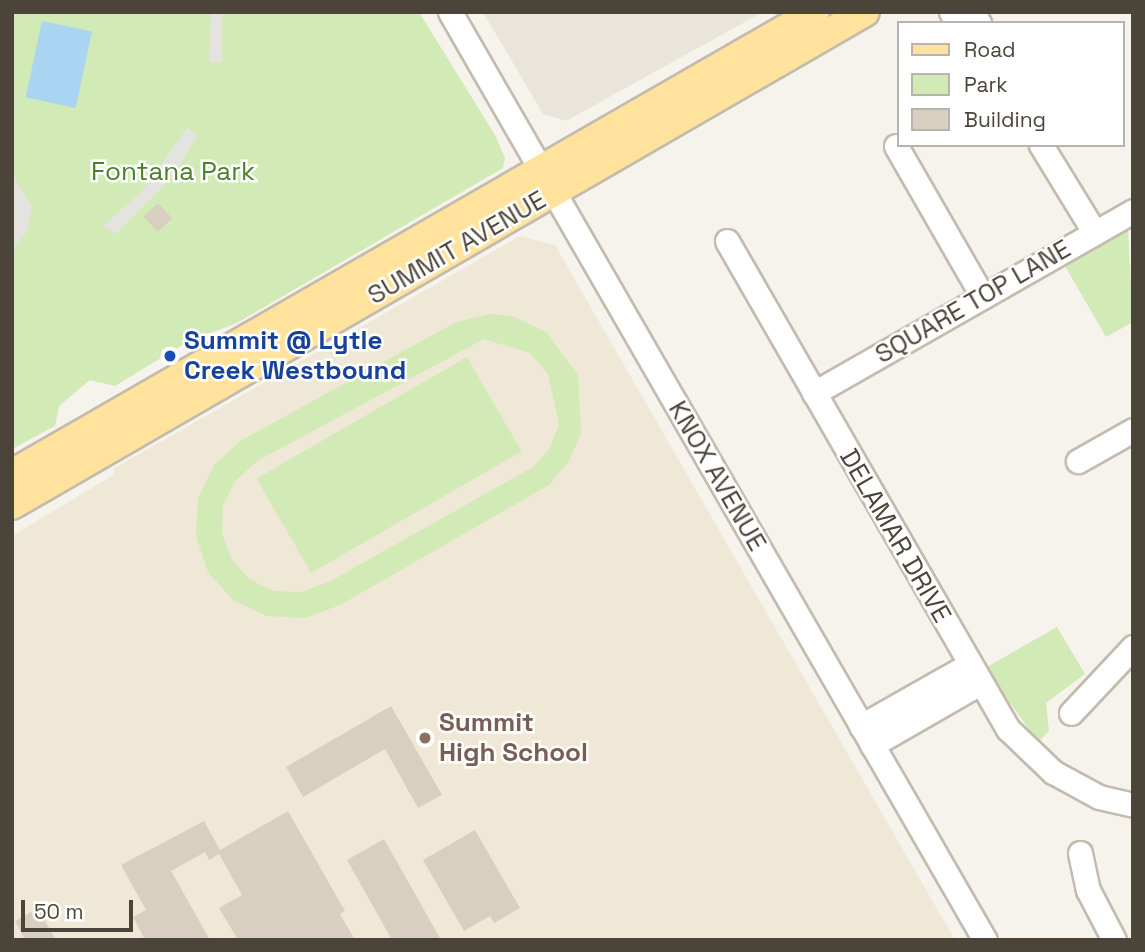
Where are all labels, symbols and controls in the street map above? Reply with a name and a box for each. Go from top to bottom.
legend [897,21,1124,147]
text: Road [964,36,1016,63]
text: Park [964,71,1008,98]
text: Building [964,106,1046,133]
park label: Fontana Park [91,156,255,188]
street label: SUMMIT AVENUE [362,184,552,312]
street label: SQUARE TOP LANE [869,233,1077,371]
place label: Summit @ Lytle Creek Westbound [184,325,406,386]
marker: Summit @ Lytle Creek Westbound [162,348,178,364]
street label: KNOX AVENUE [661,395,773,557]
street label: DELAMAR DRIVE [833,444,957,628]
place label: Summit High School [439,707,588,768]
marker: Summit High School [417,730,433,746]
scale bar [24,886,136,930]
text: 50 m [34,898,84,925]

